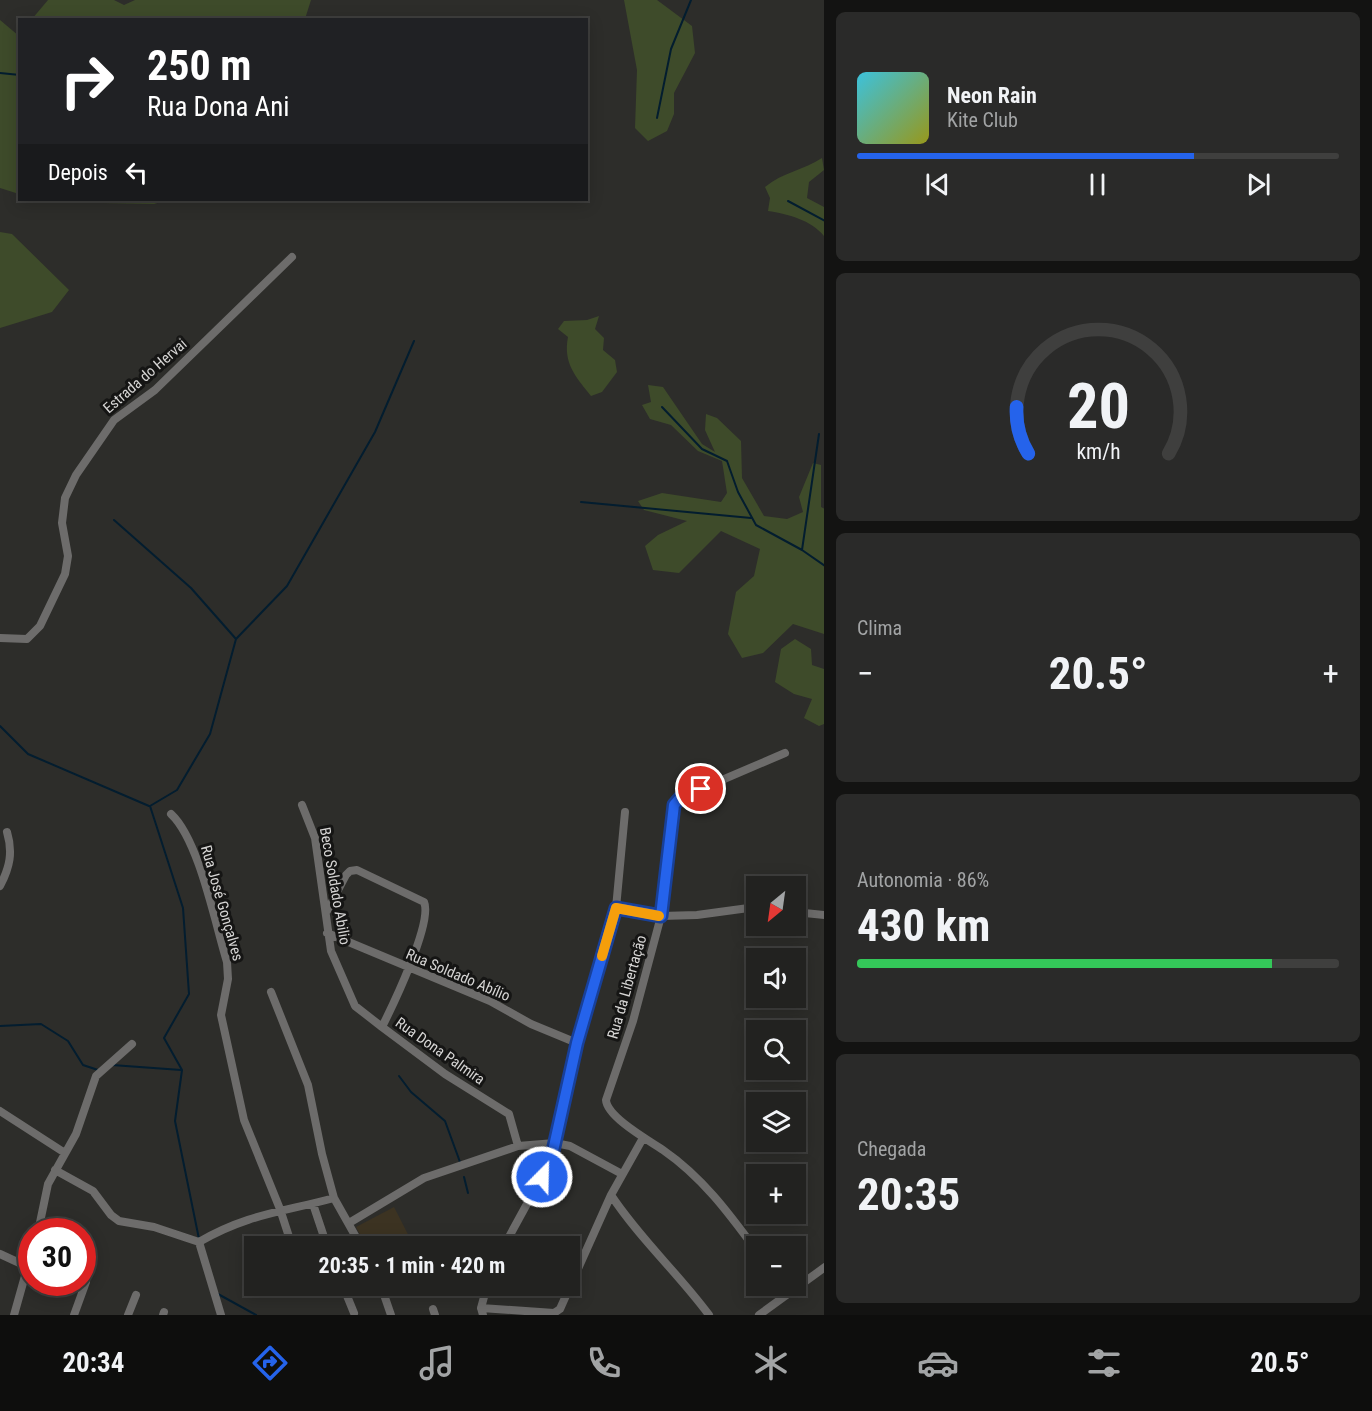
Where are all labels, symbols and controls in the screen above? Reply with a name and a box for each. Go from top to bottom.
text: 250 m [147,41,252,90]
icon: right [48,42,126,120]
text: Neon Rain [947,83,1037,108]
text: Rua Dona Ani [147,91,290,123]
text: Kite Club [947,108,1018,132]
icon: left [120,156,153,189]
text: Depois [48,160,108,185]
icon: previous [921,168,954,201]
icon: pause [1081,168,1114,201]
icon: next [1242,168,1275,201]
street label: Estrada do Hervai [100,335,190,417]
text: 20 [1066,370,1130,443]
text: km/h [1076,439,1120,464]
text: Clima [857,616,902,640]
text: 20.5° [1049,647,1147,700]
text: − [857,654,874,693]
text: + [1323,654,1339,693]
pin [675,763,726,814]
icon: arrive [684,772,717,805]
street label: Beco Soldado Abilio [316,826,354,946]
street label: Rua José Gonçalves [197,843,247,963]
text: Autonomia · 86% [857,868,989,892]
north arrow [746,876,806,936]
map controls [746,876,806,1296]
text: 430 km [857,899,990,952]
street label: Rua da Libertação [604,933,650,1041]
street label: Rua Soldado Abílio [403,945,513,1005]
button: sound [746,948,806,1008]
street label: Rua Dona Palmira [392,1014,488,1088]
button: search [746,1020,806,1080]
button: layers [746,1092,806,1152]
text: Chegada [857,1137,926,1161]
position arrow [510,1145,574,1209]
button: + [746,1164,806,1224]
text: 20:35 [857,1168,960,1221]
speed limit sign: 30 [18,1218,96,1296]
button: − [746,1236,806,1296]
text: 20:35 · 1 min · 420 m [319,1253,505,1278]
icon: directions [249,1342,291,1384]
icon: music [416,1342,458,1384]
icon: phone [583,1342,625,1384]
icon: climate [750,1342,792,1384]
icon: car [917,1342,959,1384]
icon: filters [1083,1342,1125,1384]
text: 20:34 [62,1347,124,1379]
text: 20.5° [1250,1347,1310,1379]

